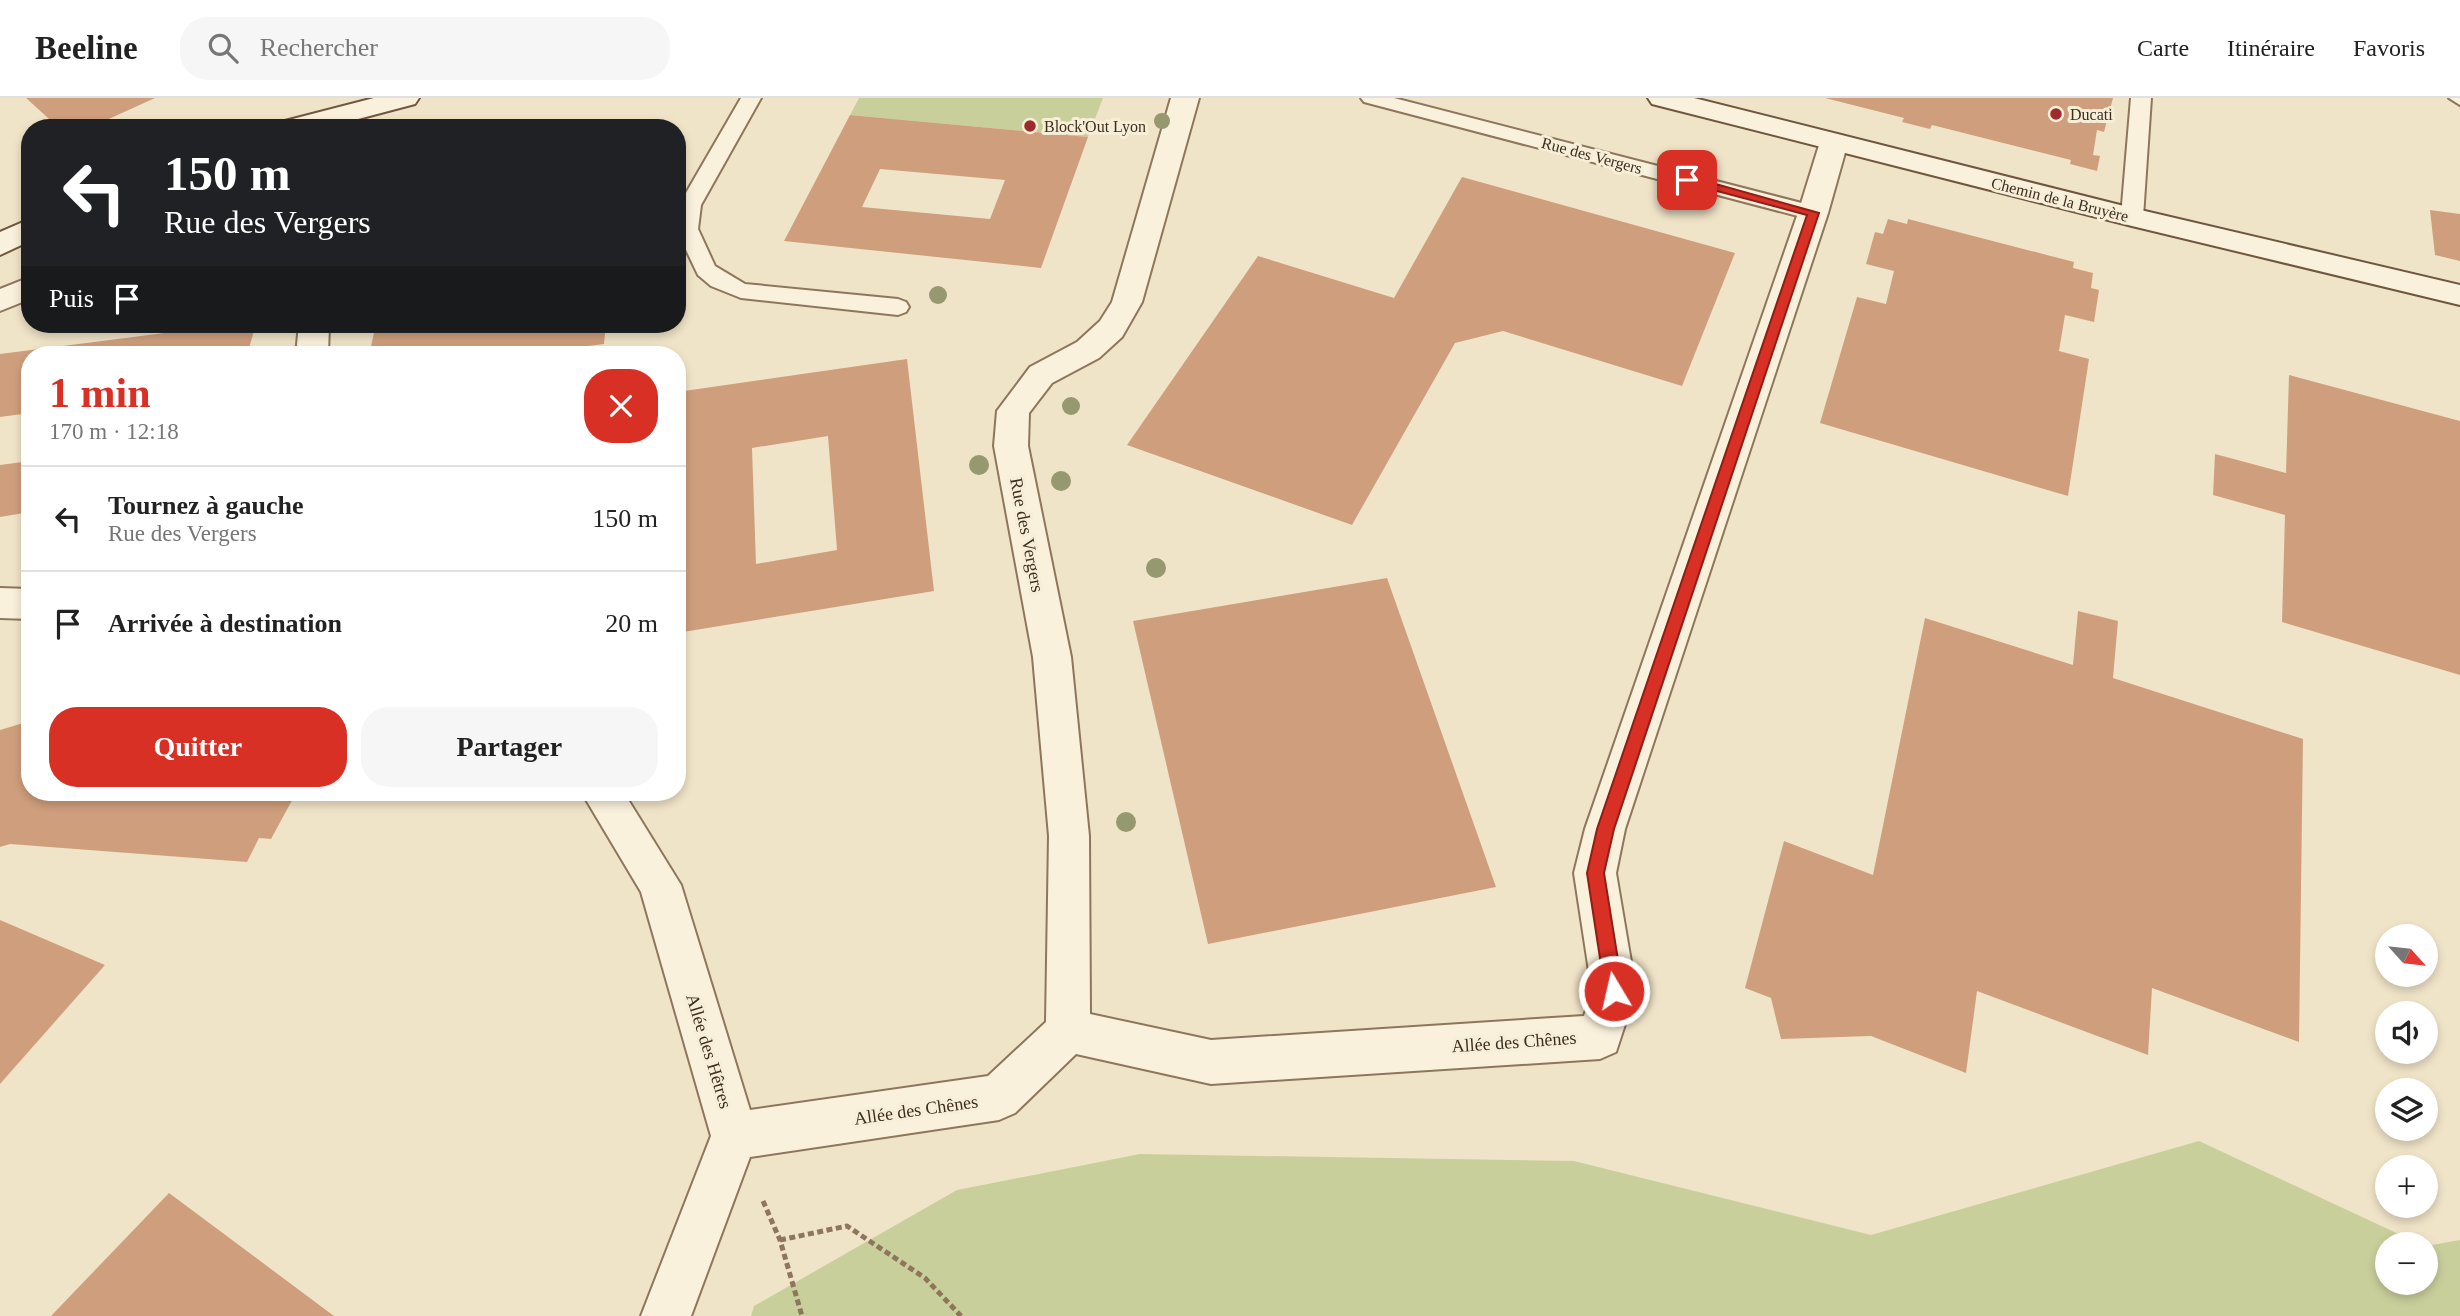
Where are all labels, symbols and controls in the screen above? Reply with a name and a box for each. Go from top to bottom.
search box [180,17,670,80]
icon: search [204,29,242,67]
text: Beeline [35,30,138,66]
text: Rechercher [260,33,378,62]
text: Carte [2137,35,2189,61]
text: Itinéraire [2227,35,2315,61]
text: Favoris [2353,35,2425,61]
marker: Ducati [2048,106,2064,122]
place label: Ducati [2070,106,2113,123]
marker: Block'Out Lyon [1022,118,1038,134]
place label: Block'Out Lyon [1044,118,1146,136]
street label: Rue des Vergers [1539,134,1644,178]
text: 150 m [164,146,291,201]
icon: left [49,147,140,238]
pin [1657,150,1717,210]
icon: arrive [1668,161,1706,199]
street label: Chemin de la Bruyère [1989,174,2130,226]
text: Rue des Vergers [164,204,371,240]
icon: arrive [108,280,146,318]
text: Puis [49,284,94,313]
button: close [584,369,658,443]
text: 1 min [49,370,151,416]
text: 170 m · 12:18 [49,419,179,444]
street label: Rue des Vergers [1006,476,1048,594]
text: Tournez à gauche [108,491,304,520]
icon: left [49,500,87,538]
text: 150 m [592,504,658,533]
text: Rue des Vergers [108,521,257,546]
icon: arrive [49,605,87,643]
text: Arrivée à destination [108,609,342,638]
text: 20 m [605,609,658,638]
button: Quitter [49,707,347,787]
button: Partager [361,707,658,787]
north arrow [2375,924,2438,987]
map controls [2375,924,2438,1295]
position arrow [1577,954,1651,1028]
street label: Allée des Hêtres [682,991,736,1111]
button: sound [2375,1001,2438,1064]
street label: Allée des Chênes [1451,1028,1577,1056]
button: layers [2375,1078,2438,1141]
street label: Allée des Chênes [853,1091,979,1129]
button: + [2375,1155,2438,1218]
button: − [2375,1232,2438,1295]

